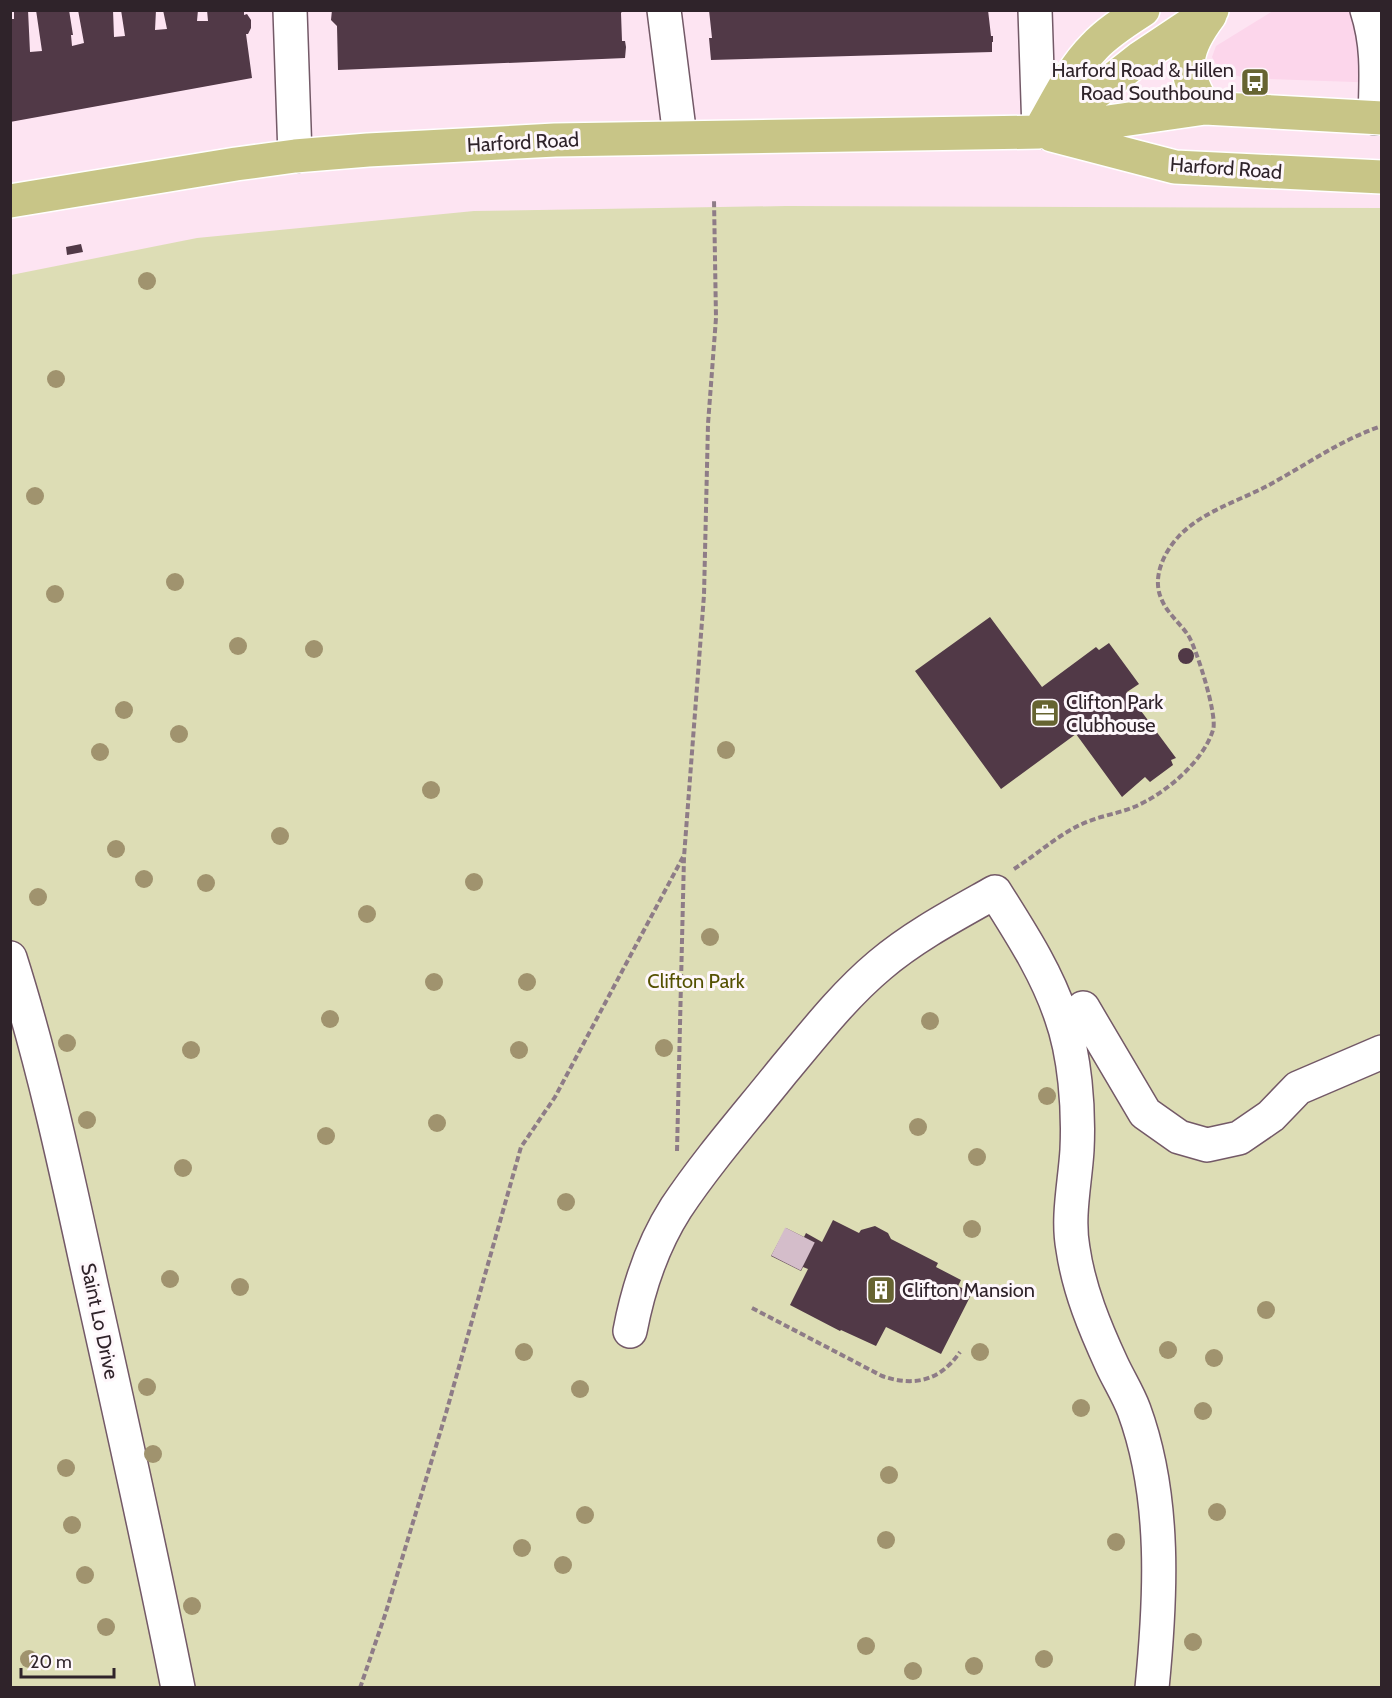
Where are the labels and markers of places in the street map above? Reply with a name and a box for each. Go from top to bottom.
place label: Harford Road & Hillen Road Southbound [1052,58,1234,105]
bus stop icon: Harford Road & Hillen Road Southbound [1239,66,1271,98]
place label: Clifton Park Clubhouse [1066,690,1163,737]
office icon: Clifton Park Clubhouse [1029,697,1061,729]
building icon: Clifton Mansion [865,1274,897,1306]
place label: Clifton Mansion [902,1278,1035,1302]

